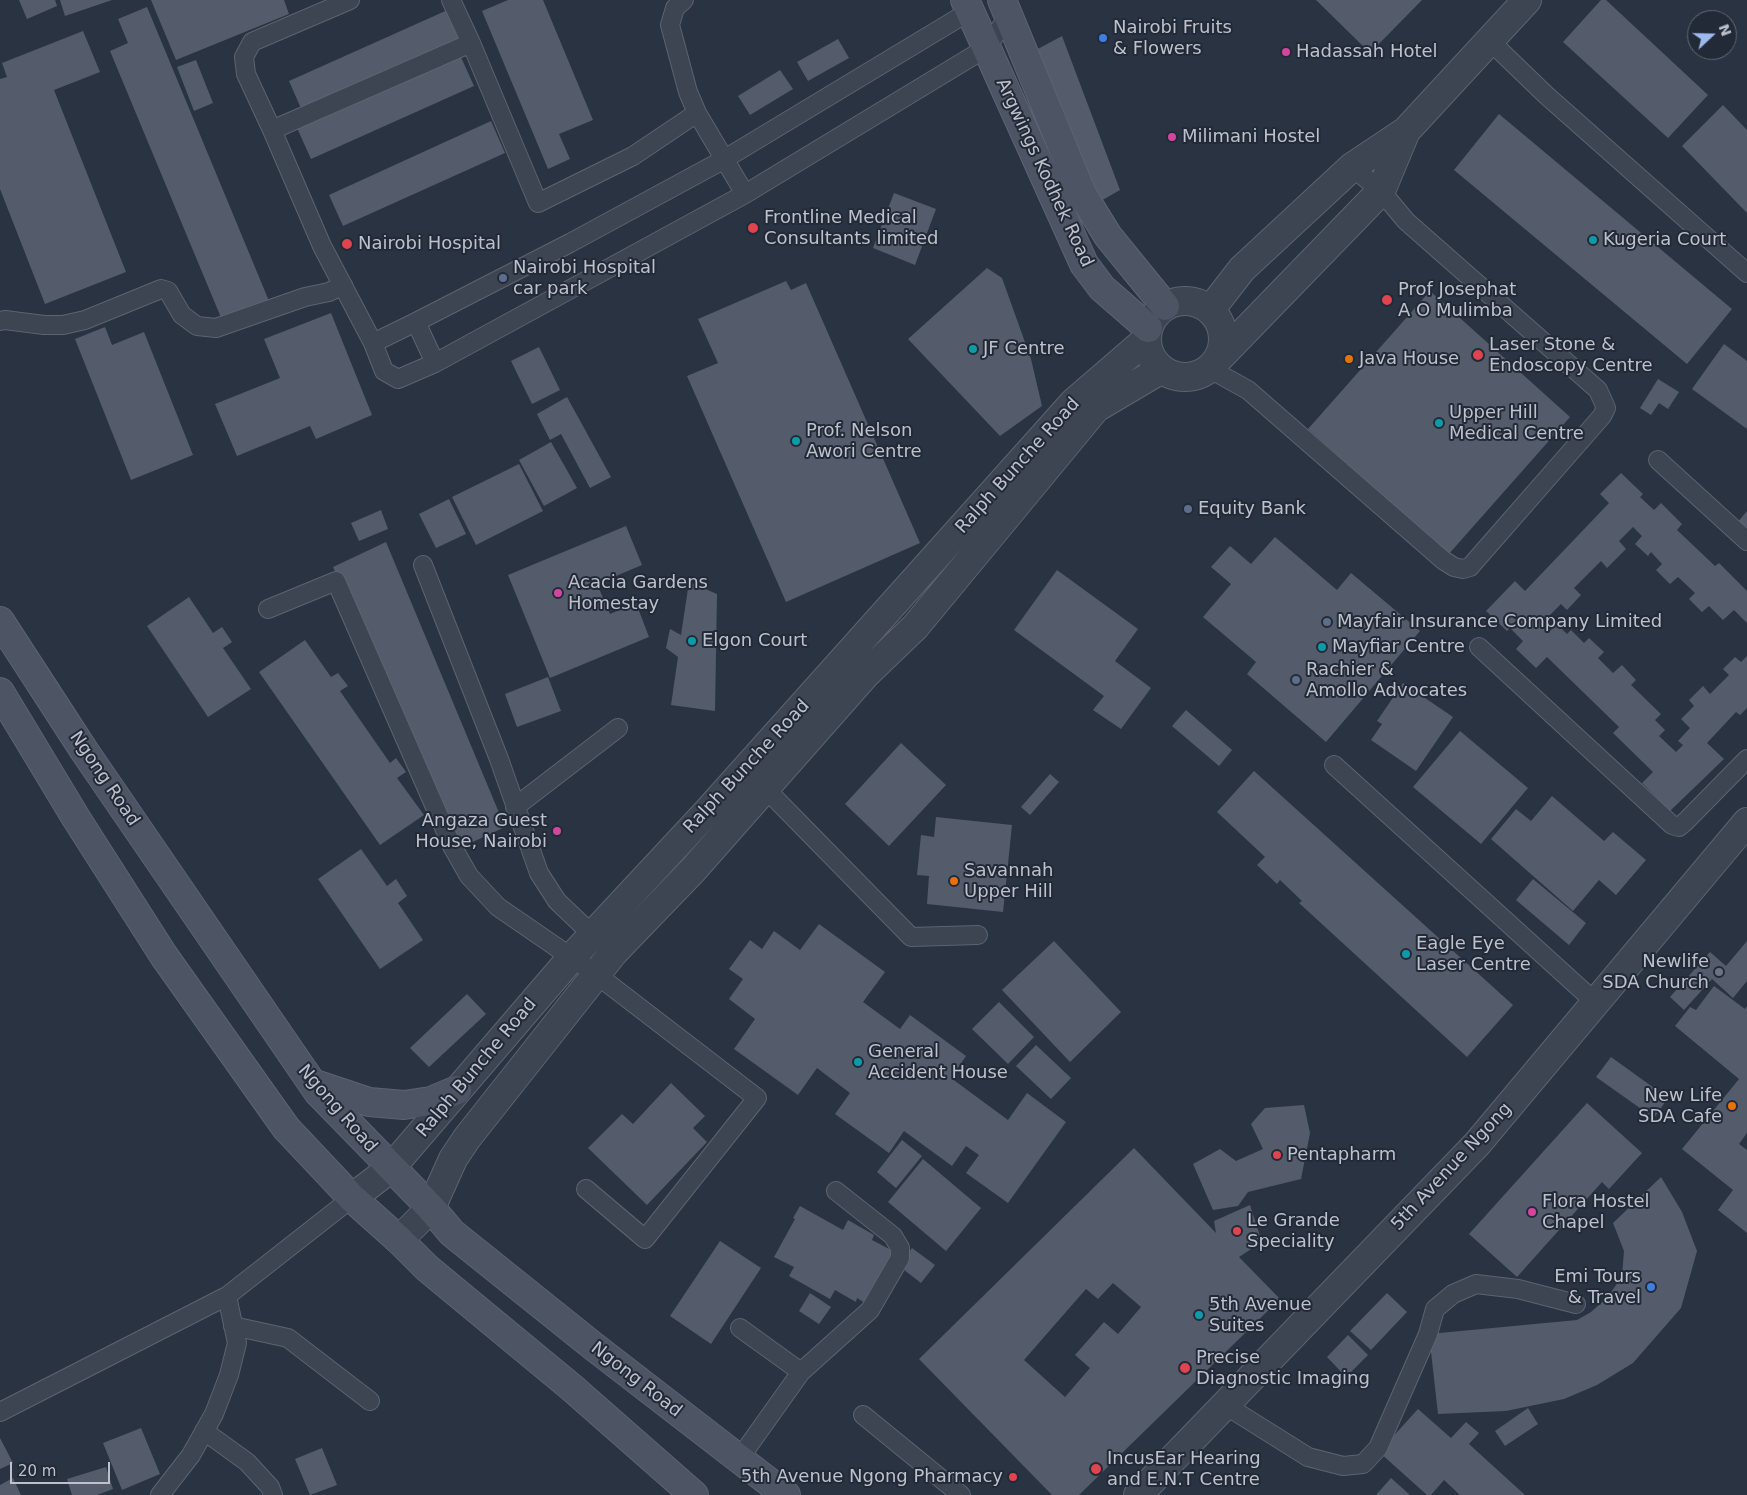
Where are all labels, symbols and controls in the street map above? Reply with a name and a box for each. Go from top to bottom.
north arrow [1687,10,1737,60]
place label: Nairobi Fruits & Flowers [1113,17,1232,59]
text: N [1716,22,1735,38]
marker: Nairobi Fruits & Flowers [1097,32,1109,44]
place label: Hadassah Hotel [1296,41,1438,63]
marker: Hadassah Hotel [1280,46,1292,58]
street label: Argwings Kodhek Road [991,75,1097,271]
place label: Milimani Hostel [1182,126,1320,148]
marker: Milimani Hostel [1166,131,1178,143]
place label: Frontline Medical Consultants limited [764,207,939,250]
marker: Frontline Medical Consultants limited [746,221,760,235]
place label: Kugeria Court [1603,229,1726,251]
place label: Nairobi Hospital [358,233,501,255]
marker: Kugeria Court [1587,234,1599,246]
marker: Nairobi Hospital [340,237,354,251]
place label: Nairobi Hospital car park [513,257,656,300]
marker: Nairobi Hospital car park [497,272,509,284]
place label: Prof Josephat A O Mulimba [1398,279,1516,322]
marker: Prof Josephat A O Mulimba [1380,293,1394,307]
place label: Laser Stone & Endoscopy Centre [1489,334,1652,376]
place label: JF Centre [983,338,1065,360]
marker: JF Centre [967,343,979,355]
place label: Java House [1359,348,1459,370]
marker: Laser Stone & Endoscopy Centre [1471,348,1485,362]
marker: Java House [1343,353,1355,365]
street label: Ralph Bunche Road [951,394,1085,538]
place label: Upper Hill Medical Centre [1449,402,1584,444]
marker: Upper Hill Medical Centre [1433,417,1445,429]
place label: Prof. Nelson Awori Centre [806,420,922,462]
marker: Prof. Nelson Awori Centre [790,435,802,447]
place label: Equity Bank [1198,498,1306,520]
marker: Equity Bank [1182,503,1194,515]
place label: Acacia Gardens Homestay [568,572,708,614]
marker: Acacia Gardens Homestay [552,587,564,599]
place label: Mayfair Insurance Company Limited [1337,611,1662,633]
marker: Mayfair Insurance Company Limited [1321,616,1333,628]
place label: Elgon Court [702,630,807,652]
marker: Elgon Court [686,635,698,647]
place label: Mayfiar Centre [1332,636,1465,658]
marker: Mayfiar Centre [1316,641,1328,653]
place label: Rachier & Amollo Advocates [1306,659,1467,702]
marker: Rachier & Amollo Advocates [1290,674,1302,686]
street label: Ralph Bunche Road [679,696,815,838]
street label: Ngong Road [64,728,144,830]
place label: Angaza Guest House, Nairobi [415,810,547,852]
marker: Angaza Guest House, Nairobi [551,825,563,837]
place label: Savannah Upper Hill [964,860,1053,902]
marker: Savannah Upper Hill [948,875,960,887]
place label: Eagle Eye Laser Centre [1416,933,1531,976]
marker: Eagle Eye Laser Centre [1400,948,1412,960]
place label: Newlife SDA Church [1602,951,1709,994]
marker: Newlife SDA Church [1713,966,1725,978]
street label: Ralph Bunche Road [412,994,542,1142]
place label: General Accident House [868,1041,1008,1084]
marker: General Accident House [852,1056,864,1068]
street label: Ngong Road [293,1061,381,1157]
place label: New Life SDA Cafe [1638,1085,1722,1128]
street label: 5th Avenue Ngong [1387,1099,1517,1235]
marker: New Life SDA Cafe [1726,1100,1738,1112]
place label: Pentapharm [1287,1144,1396,1166]
marker: Pentapharm [1271,1149,1283,1161]
place label: Flora Hostel Chapel [1542,1191,1650,1234]
marker: Flora Hostel Chapel [1526,1206,1538,1218]
place label: Le Grande Speciality [1247,1210,1340,1252]
marker: Le Grande Speciality [1231,1225,1243,1237]
place label: Emi Tours & Travel [1554,1266,1641,1308]
marker: Emi Tours & Travel [1645,1281,1657,1293]
place label: 5th Avenue Suites [1209,1294,1312,1336]
marker: 5th Avenue Suites [1193,1309,1205,1321]
street label: Ngong Road [586,1338,686,1422]
place label: Precise Diagnostic Imaging [1196,1347,1370,1390]
marker: Precise Diagnostic Imaging [1178,1361,1192,1375]
place label: IncusEar Hearing and E.N.T Centre [1107,1448,1261,1490]
scale bar [12,1452,112,1484]
text: 20 m [18,1462,56,1480]
marker: IncusEar Hearing and E.N.T Centre [1089,1462,1103,1476]
place label: 5th Avenue Ngong Pharmacy [741,1466,1003,1488]
marker: 5th Avenue Ngong Pharmacy [1007,1471,1019,1483]

